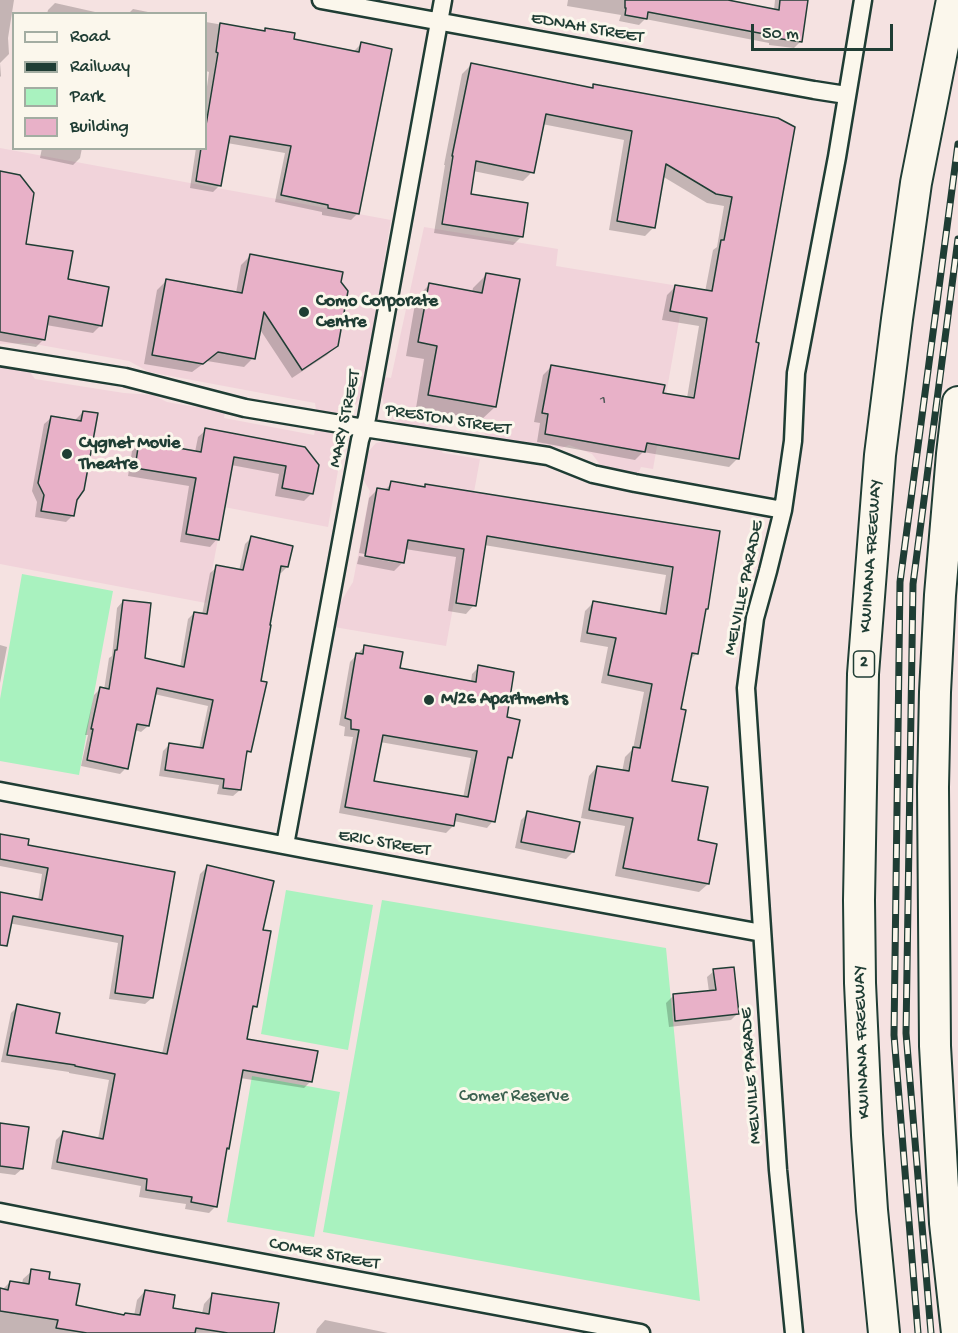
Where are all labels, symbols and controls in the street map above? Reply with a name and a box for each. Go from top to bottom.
street label: EDNAH STREET [529,8,645,50]
legend [12,12,207,150]
scale bar [754,12,896,50]
text: 50 m [762,24,799,45]
text: Road [70,27,109,48]
text: Railway [70,57,130,78]
text: Park [70,87,104,108]
text: Building [70,117,129,138]
place label: Como Corporate Centre [316,291,438,334]
marker: Como Corporate Centre [297,305,311,319]
street label: MARY STREET [325,368,367,470]
house number: 1 [600,392,606,410]
street label: PRESTON STREET [384,400,512,442]
place label: Cygnet Movie Theatre [79,433,180,476]
marker: Cygnet Movie Theatre [60,447,74,461]
street label: KWINANA FREEWAY [856,478,888,634]
street label: MELVILLE PARADE [720,519,770,657]
road number: 2 [854,651,874,677]
place label: M/26 Apartments [441,689,568,711]
marker: M/26 Apartments [422,693,436,707]
street label: ERIC STREET [336,825,432,863]
street label: KWINANA FREEWAY [850,965,876,1119]
street label: MELVILLE PARADE [736,1007,768,1145]
park label: Comer Reserve [459,1086,569,1108]
street label: COMER STREET [267,1234,381,1276]

